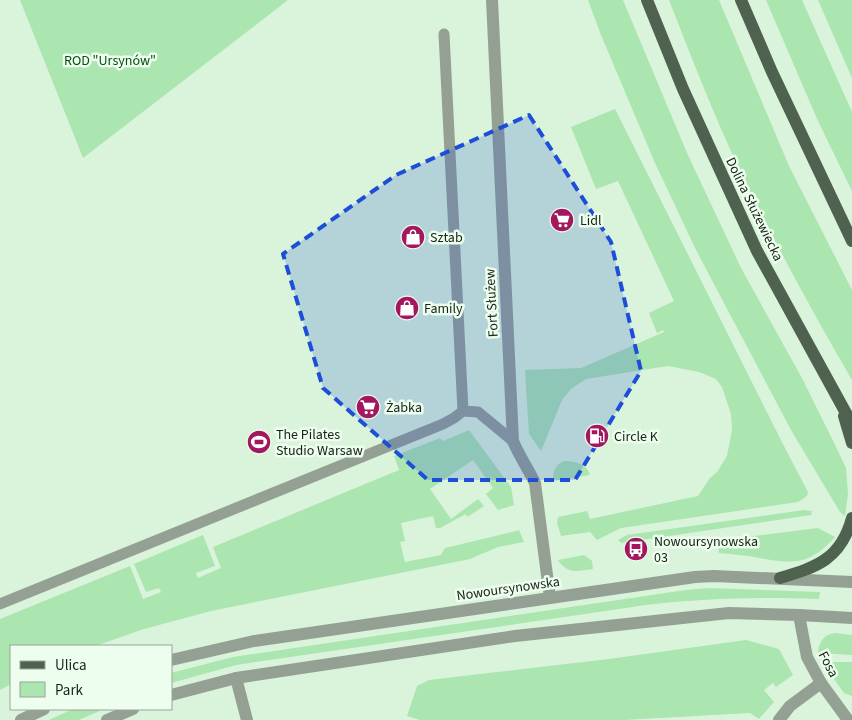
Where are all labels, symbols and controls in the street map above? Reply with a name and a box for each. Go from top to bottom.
park label: ROD "Ursynów" [64,51,156,71]
street label: Dolina Służewiecka [720,154,788,265]
supermarket icon: Lidl [549,207,575,233]
place label: Lidl [580,211,602,231]
shop icon: Sztab [400,224,426,250]
place label: Sztab [430,228,463,248]
street label: Fort Służew [480,268,504,338]
shop icon: Family [394,295,420,321]
place label: Family [424,299,463,319]
supermarket icon: Żabka [355,394,381,420]
place label: Żabka [386,398,422,418]
fuel station icon: Circle K [584,423,610,449]
place label: The Pilates Studio Warsaw [276,425,363,461]
place label: Circle K [614,427,659,447]
sports icon: The Pilates Studio Warsaw [246,429,272,455]
place label: Nowoursynowska 03 [654,532,758,568]
bus stop icon: Nowoursynowska 03 [623,536,649,562]
street label: Nowoursynowska [455,572,561,606]
legend [10,645,172,710]
street label: Fosa [813,648,843,681]
text: Ulica [55,655,86,676]
text: Park [55,680,84,701]

